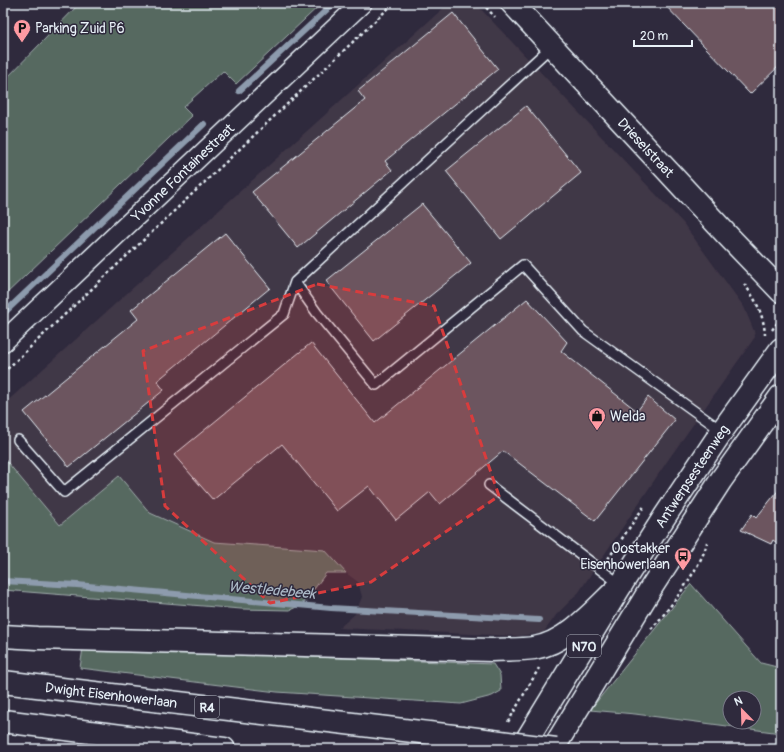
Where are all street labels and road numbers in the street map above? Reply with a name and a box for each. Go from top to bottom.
street label: Drieselstraat [614,115,677,181]
street label: Yvonne Fontainestraat [127,120,238,226]
street label: Antwerpsesteenweg [652,421,733,531]
road number: N70 [567,635,601,657]
street label: Dwight Eisenhowerlaan [44,679,178,712]
road number: R4 [195,696,219,718]

